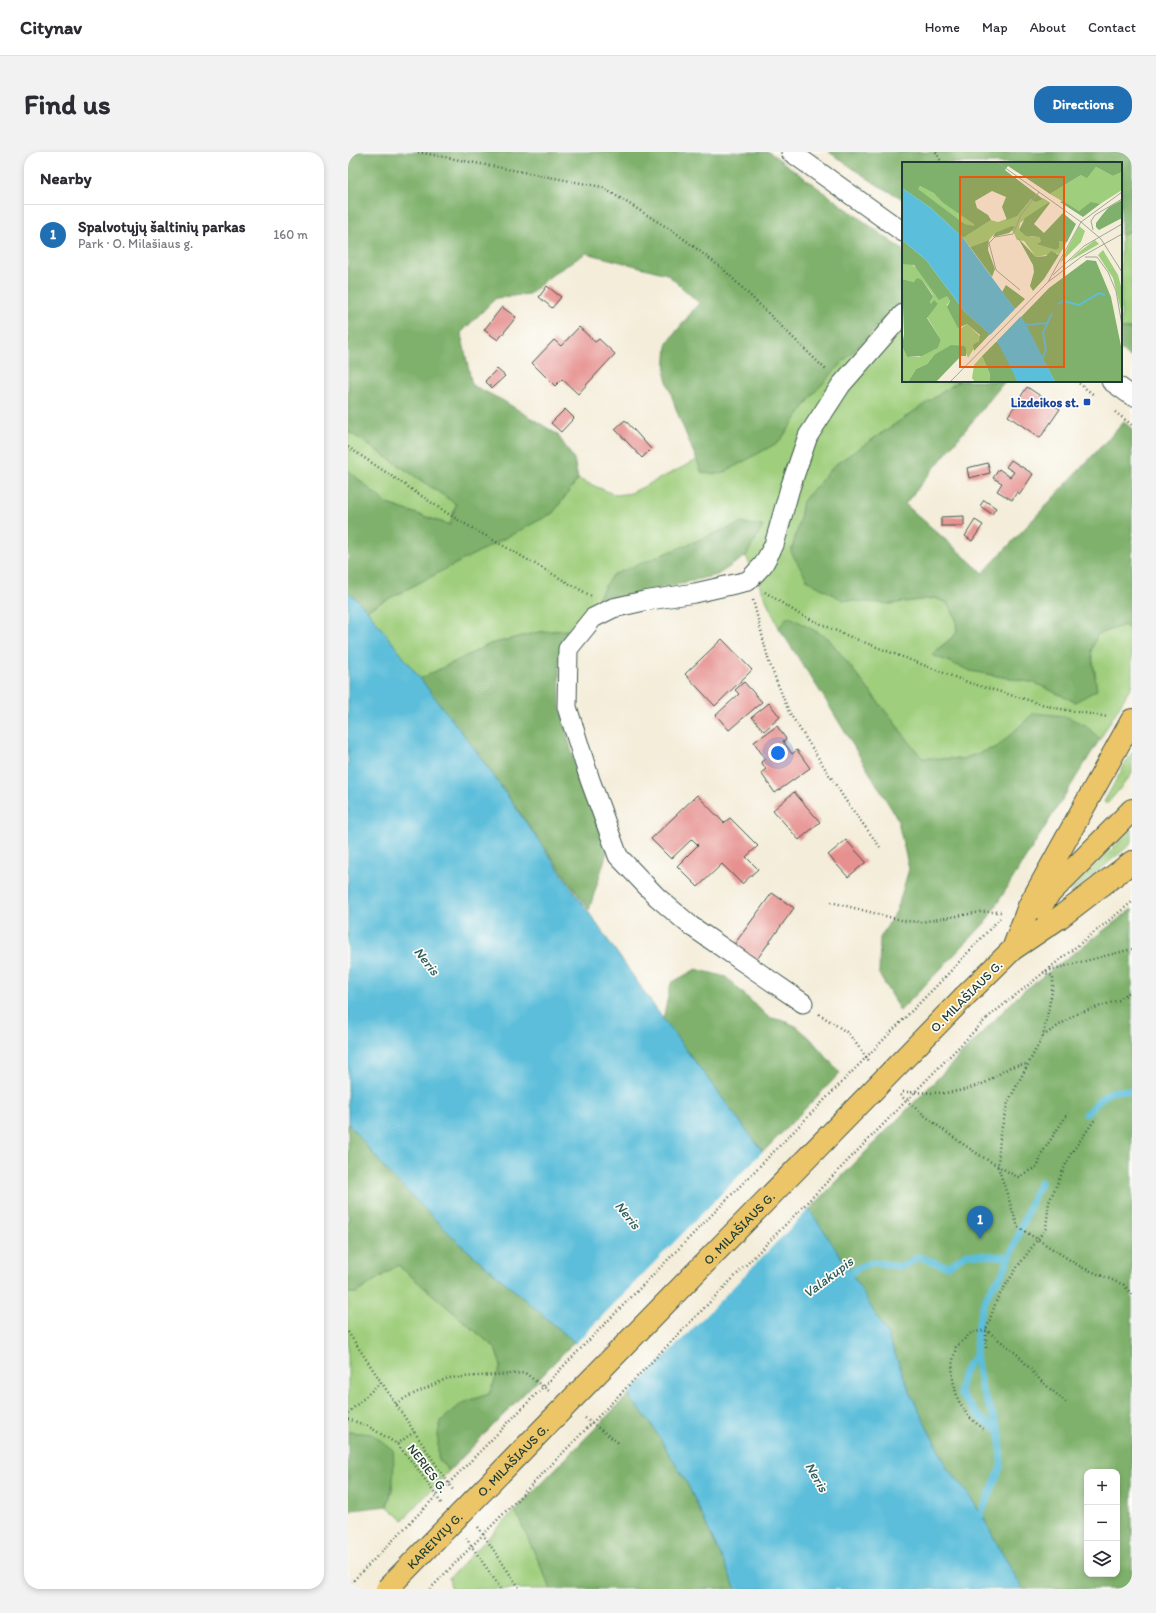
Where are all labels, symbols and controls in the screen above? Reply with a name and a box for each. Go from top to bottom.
text: Citynav [20,16,82,39]
text: Home [925,19,960,36]
text: Map [982,19,1008,36]
text: About [1030,19,1066,36]
text: Contact [1088,19,1136,36]
button: Directions [1034,86,1132,123]
text: Find us [24,87,111,121]
inset map [902,162,1122,382]
text: Nearby [40,168,92,188]
text: Spalvotųjų šaltinių parkas [78,218,245,236]
text: 1 [50,227,56,242]
text: 160 m [273,227,308,242]
text: Park · O. Milašiaus g. [78,236,193,251]
place label: Lizdeikos st. [1011,395,1079,410]
marker: Lizdeikos st. [1082,397,1092,407]
your location [768,743,788,763]
water label: Neris [410,944,443,980]
street label: O. MILAŠIAUS G. [927,957,1005,1035]
street label: O. MILAŠIAUS G. [700,1189,778,1268]
water label: Neris [611,1198,645,1234]
pin: 1 [967,1206,993,1239]
water label: Valakupis [800,1253,857,1302]
street label: O. MILAŠIAUS G. [474,1421,552,1500]
street label: NERIES G. [404,1441,451,1496]
water label: Neris [801,1459,832,1496]
map controls [1084,1469,1120,1577]
button: + [1084,1469,1120,1505]
button: − [1084,1505,1120,1541]
street label: KAREIVIŲ G. [404,1509,466,1572]
button: layers [1084,1541,1120,1577]

